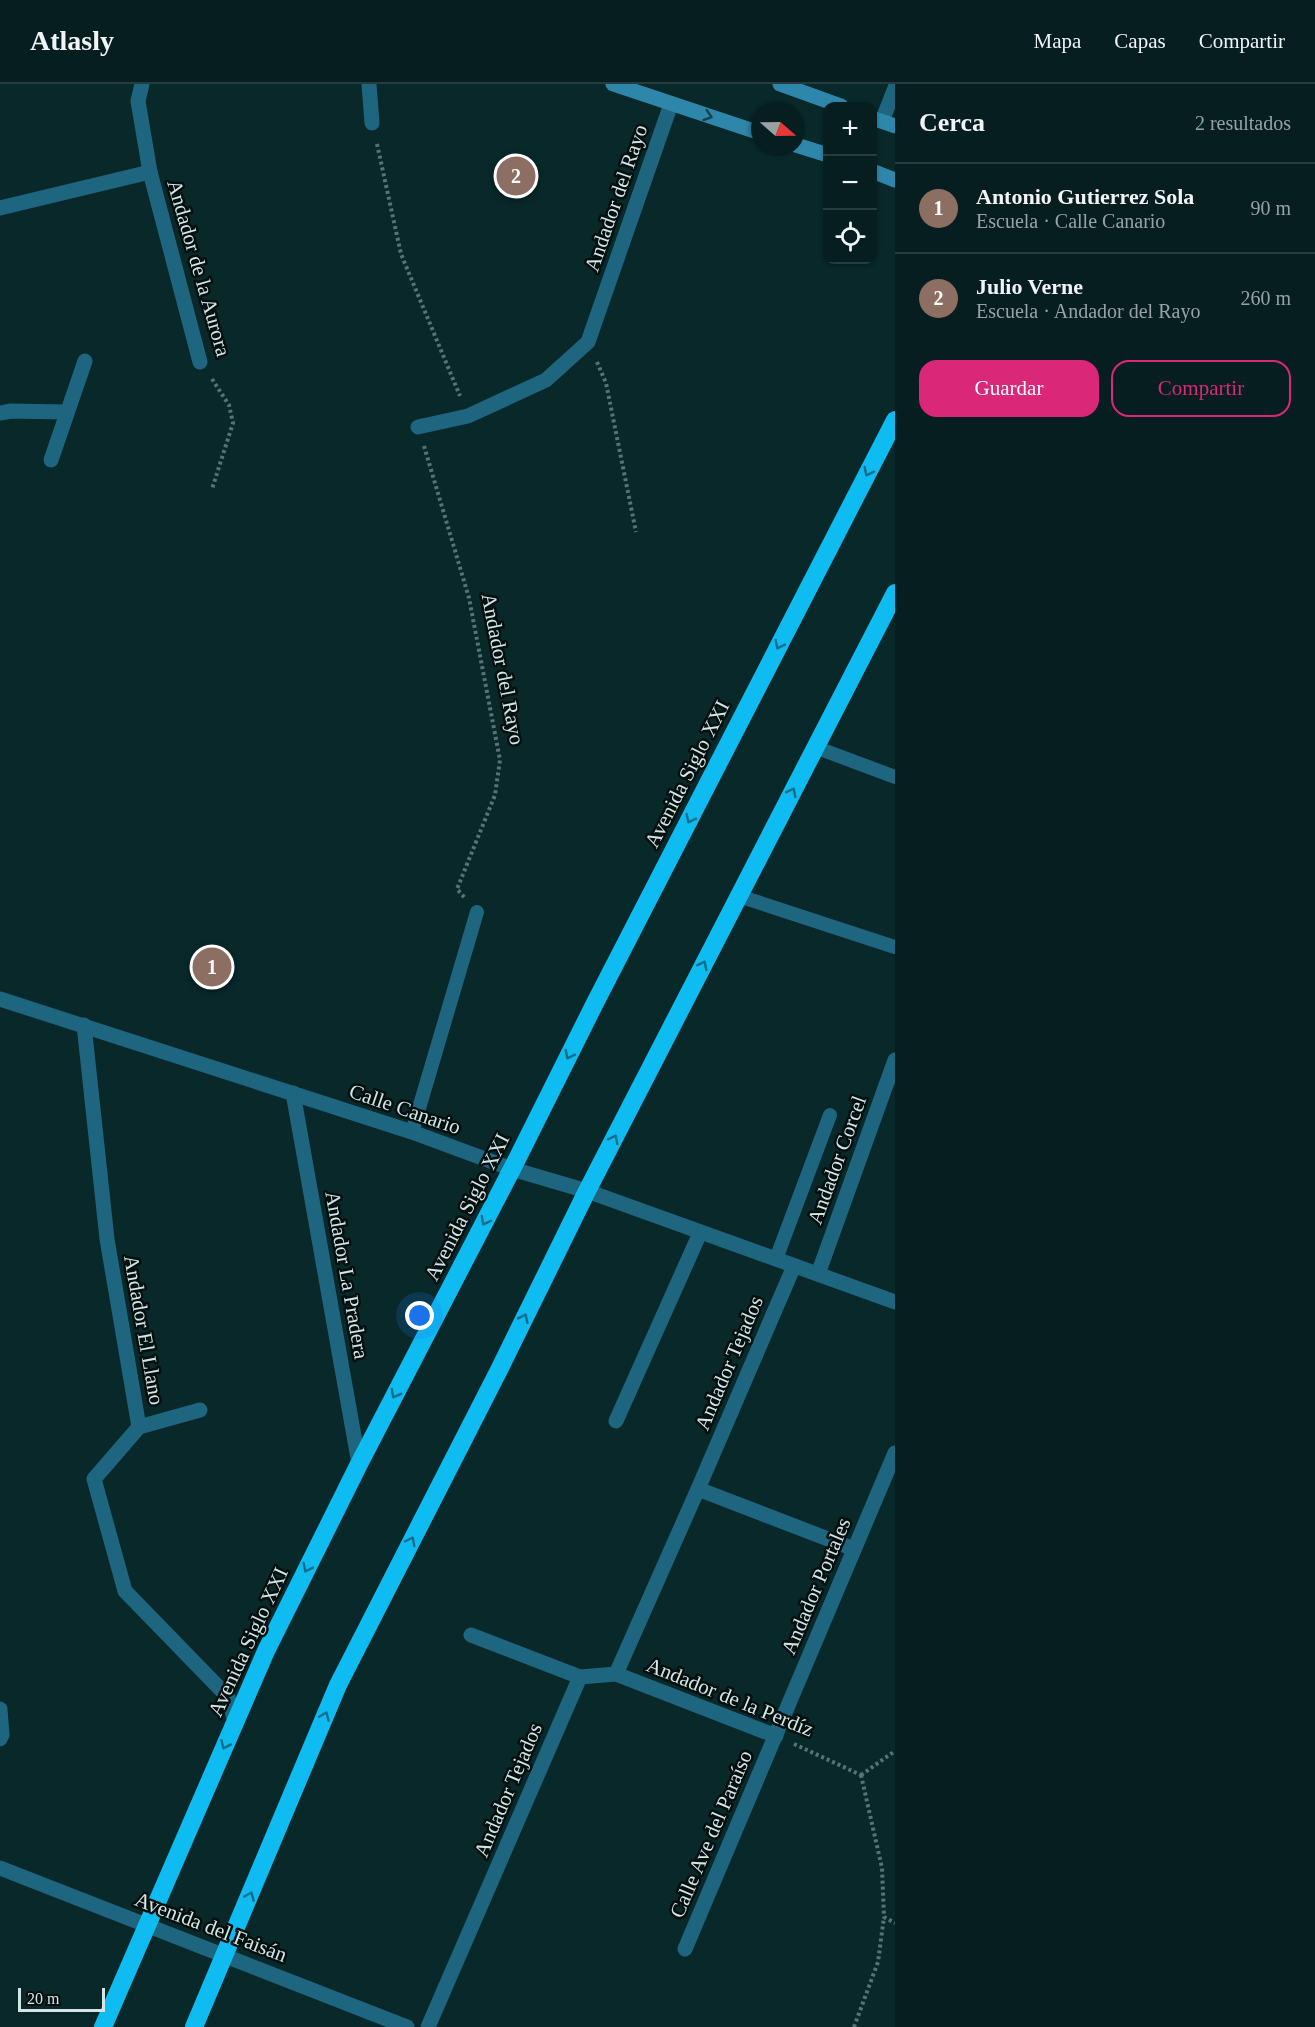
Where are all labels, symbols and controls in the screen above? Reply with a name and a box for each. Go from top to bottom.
text: Atlasly [30,25,114,56]
text: Mapa [1034,29,1081,53]
text: Capas [1114,29,1166,53]
text: Compartir [1199,29,1285,53]
north arrow [751,102,805,156]
map controls [823,102,877,264]
button: + [823,102,877,156]
text: Cerca [919,108,985,137]
one-way arrow [702,109,713,121]
text: 2 resultados [1195,112,1291,134]
street label: Andador del Rayo [580,121,652,275]
pin: 2 [496,154,536,199]
button: − [823,156,877,210]
street label: Andador de la Aurora [162,177,236,360]
text: Antonio Gutierrez Sola [976,184,1194,209]
text: 1 [934,197,944,219]
text: 90 m [1250,197,1291,219]
button: locate [823,210,877,264]
text: Escuela · Calle Canario [976,210,1165,232]
text: Julio Verne [976,274,1083,299]
text: 2 [934,287,944,309]
text: 260 m [1240,287,1291,309]
text: Escuela · Andador del Rayo [976,300,1200,322]
button: Guardar [919,360,1099,417]
button: Compartir [1111,360,1291,417]
one-way arrow [864,466,875,476]
street label: Andador del Rayo [477,591,529,747]
one-way arrow [775,639,786,650]
street label: Avenida Siglo XXI [640,696,734,852]
one-way arrow [785,787,797,798]
one-way arrow [686,812,697,823]
pin: 1 [192,944,232,990]
one-way arrow [696,961,708,972]
one-way arrow [565,1049,577,1060]
street label: Calle Canario [346,1079,464,1139]
street label: Andador Corcel [803,1092,871,1227]
street label: Avenida Siglo XXI [420,1129,514,1285]
one-way arrow [607,1134,618,1145]
street label: Andador La Pradera [320,1189,374,1362]
one-way arrow [481,1215,492,1225]
street label: Andador El Llano [119,1253,169,1407]
street label: Andador Tejados [690,1292,768,1434]
your location [405,1301,434,1330]
one-way arrow [517,1313,529,1324]
one-way arrow [391,1388,402,1398]
street label: Andador Portales [776,1514,856,1658]
one-way arrow [404,1537,416,1548]
one-way arrow [303,1562,314,1572]
street label: Avenida Siglo XXI [203,1564,293,1720]
street label: Andador de la Perdíz [643,1653,817,1741]
one-way arrow [318,1711,330,1722]
street label: Andador Tejados [469,1719,547,1861]
one-way arrow [220,1738,232,1749]
street label: Calle Ave del Paraíso [665,1747,757,1921]
street label: Avenida del Faisán [132,1887,291,1967]
one-way arrow [243,1891,255,1902]
scale bar [18,1985,105,2012]
text: 20 m [27,1990,59,2007]

